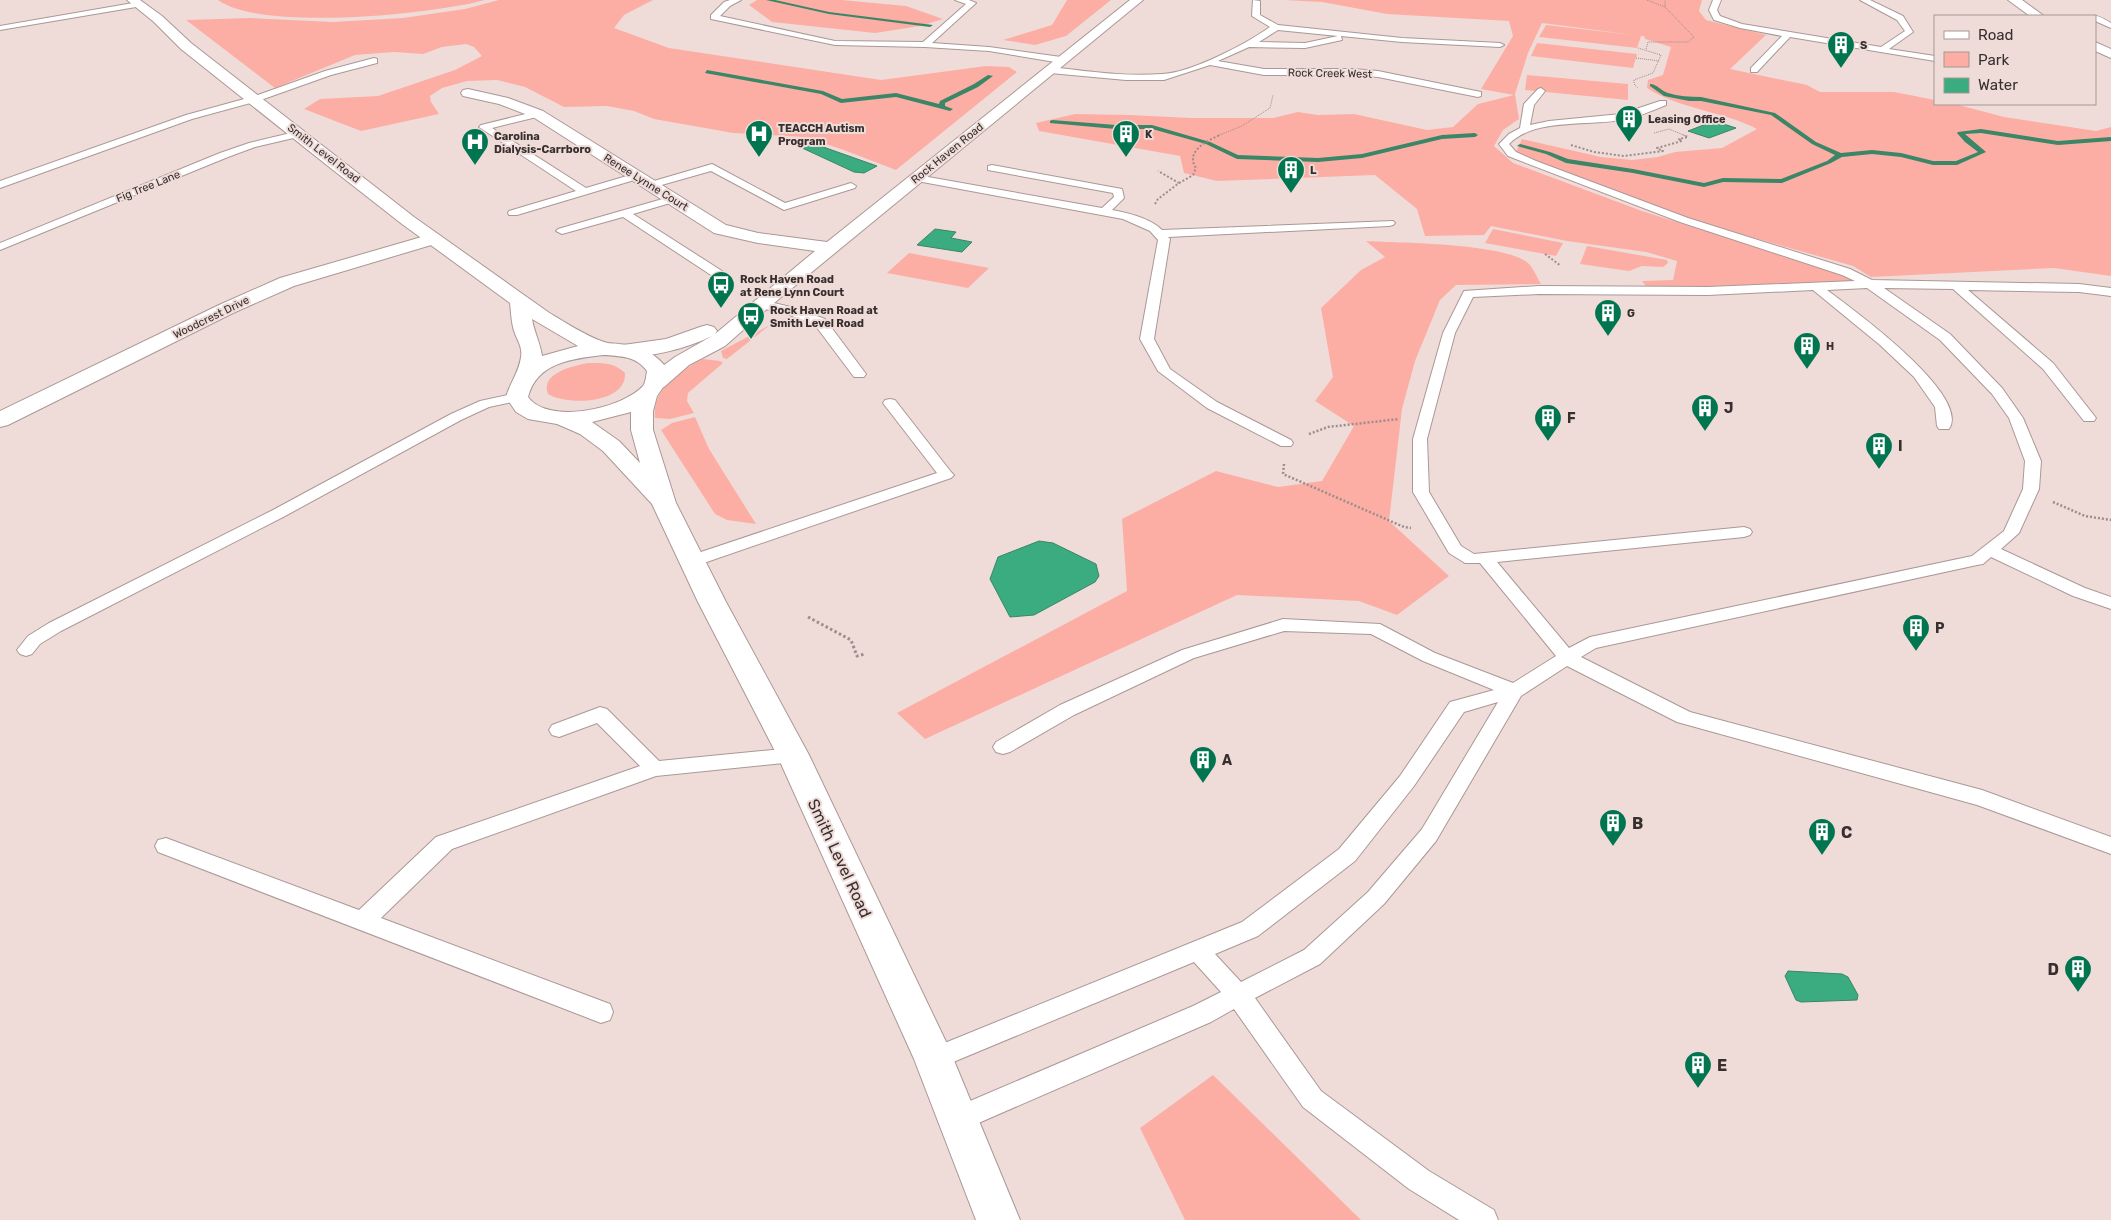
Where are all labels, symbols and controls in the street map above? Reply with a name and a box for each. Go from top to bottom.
legend [1934,15,2096,105]
text: Road [1978,26,2014,44]
building icon: S [1826,30,1856,69]
place label: S [1860,39,1867,52]
text: Park [1978,51,2009,69]
street label: Rock Creek West [1288,66,1373,81]
text: Water [1978,76,2018,94]
building icon: Leasing Office [1614,104,1644,143]
place label: Leasing Office [1648,113,1726,126]
hospital icon: TEACCH Autism Program [744,119,774,158]
building icon: K [1111,119,1141,158]
street label: Rock Haven Road [909,120,986,186]
street label: Smith Level Road [285,121,363,186]
place label: TEACCH Autism Program [778,122,865,148]
hospital icon: Carolina Dialysis-Carrboro [460,127,490,166]
place label: K [1145,128,1153,141]
place label: Carolina Dialysis-Carrboro [494,130,591,156]
street label: Renee Lynne Court [601,151,691,214]
building icon: L [1276,155,1306,194]
place label: L [1310,164,1317,177]
street label: Fig Tree Lane [114,168,182,205]
bus stop icon: Rock Haven Road at Rene Lynn Court [706,270,736,309]
place label: Rock Haven Road at Rene Lynn Court [740,273,844,299]
street label: Woodcrest Drive [171,293,251,342]
building icon: G [1593,298,1623,337]
bus stop icon: Rock Haven Road at Smith Level Road [736,301,766,340]
place label: Rock Haven Road at Smith Level Road [770,304,878,330]
place label: G [1627,307,1635,320]
building icon: H [1792,331,1822,370]
place label: H [1826,340,1834,353]
building icon: J [1690,393,1720,432]
place label: J [1724,400,1733,417]
building icon: F [1533,403,1563,442]
place label: F [1567,410,1576,427]
building icon: I [1864,431,1894,470]
place label: I [1898,438,1903,455]
building icon: P [1901,613,1931,652]
place label: P [1935,620,1945,637]
building icon: A [1188,745,1218,784]
place label: A [1222,752,1232,769]
street label: Smith Level Road [804,796,875,921]
building icon: B [1598,808,1628,847]
place label: B [1632,814,1643,833]
building icon: C [1807,817,1837,856]
place label: C [1841,823,1852,842]
building icon: D [2063,954,2093,993]
place label: D [2048,960,2059,979]
building icon: E [1683,1050,1713,1089]
place label: E [1717,1056,1727,1075]

